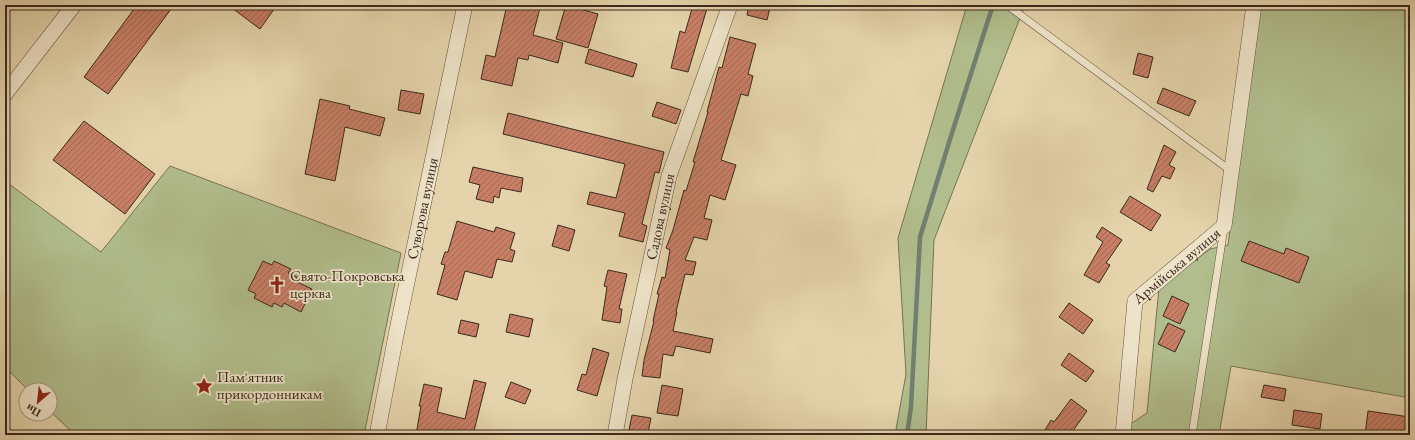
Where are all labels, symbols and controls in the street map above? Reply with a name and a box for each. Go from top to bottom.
street label: Суворова вулиця [402,155,442,261]
street label: Садова вулиця [641,171,678,262]
street label: Армійська вулиця [1128,223,1224,308]
place label: Свято-Покровська церква [290,266,405,302]
church icon: Свято-Покровська церква [267,275,287,295]
place label: Пам'ятник прикордонникам [217,367,323,403]
place icon: Пам'ятник прикордонникам [194,376,214,396]
north arrow [18,382,58,422]
text: Пн [23,401,43,421]

